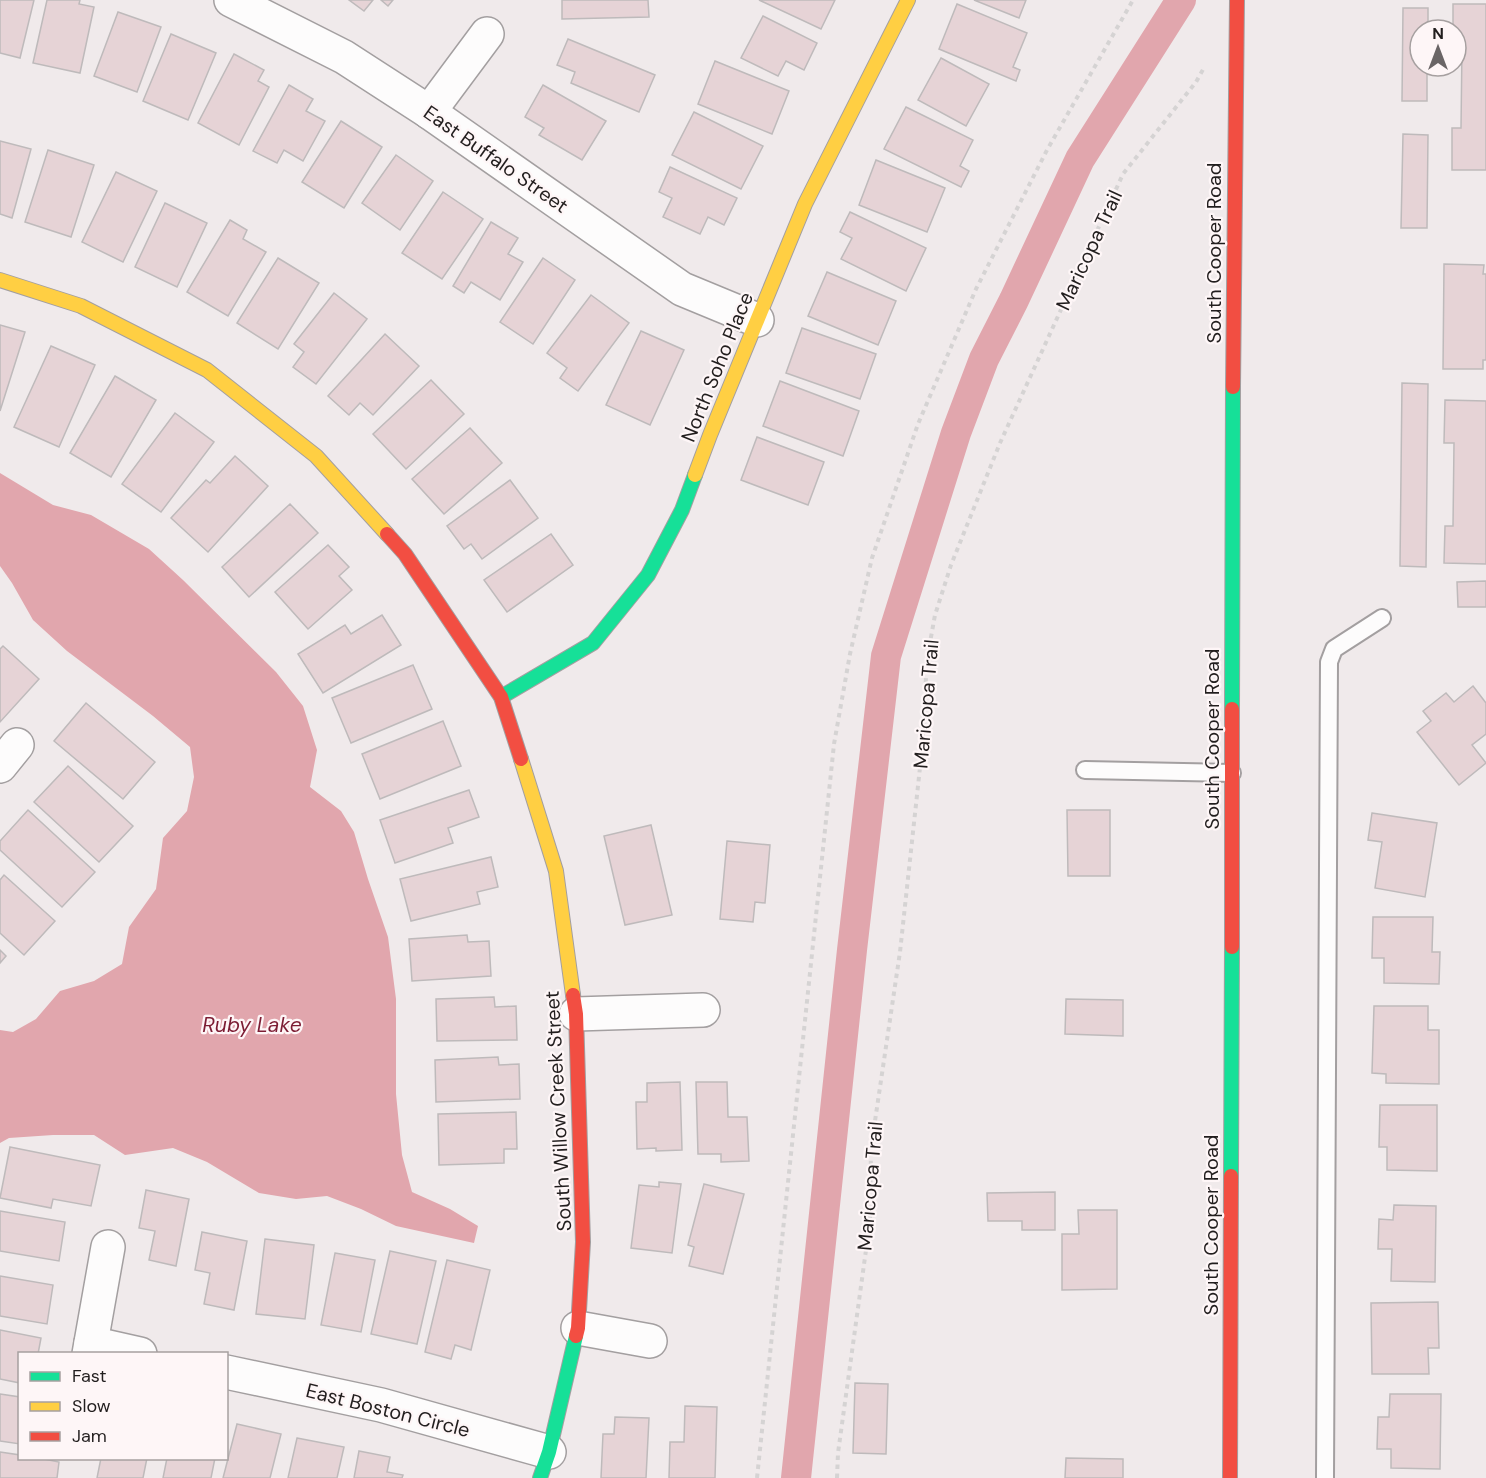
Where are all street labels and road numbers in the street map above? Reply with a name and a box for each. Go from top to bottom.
street label: East Buffalo Street [419,99,574,219]
street label: South Cooper Road [1201,163,1227,343]
street label: Maricopa Trail [1050,186,1128,314]
street label: North Soho Place [675,288,759,446]
street label: Maricopa Trail [907,638,945,770]
street label: South Cooper Road [1199,649,1225,829]
street label: South Willow Creek Street [539,990,577,1232]
street label: Maricopa Trail [851,1120,889,1252]
street label: South Cooper Road [1198,1135,1224,1315]
street label: East Boston Circle [303,1377,473,1443]

